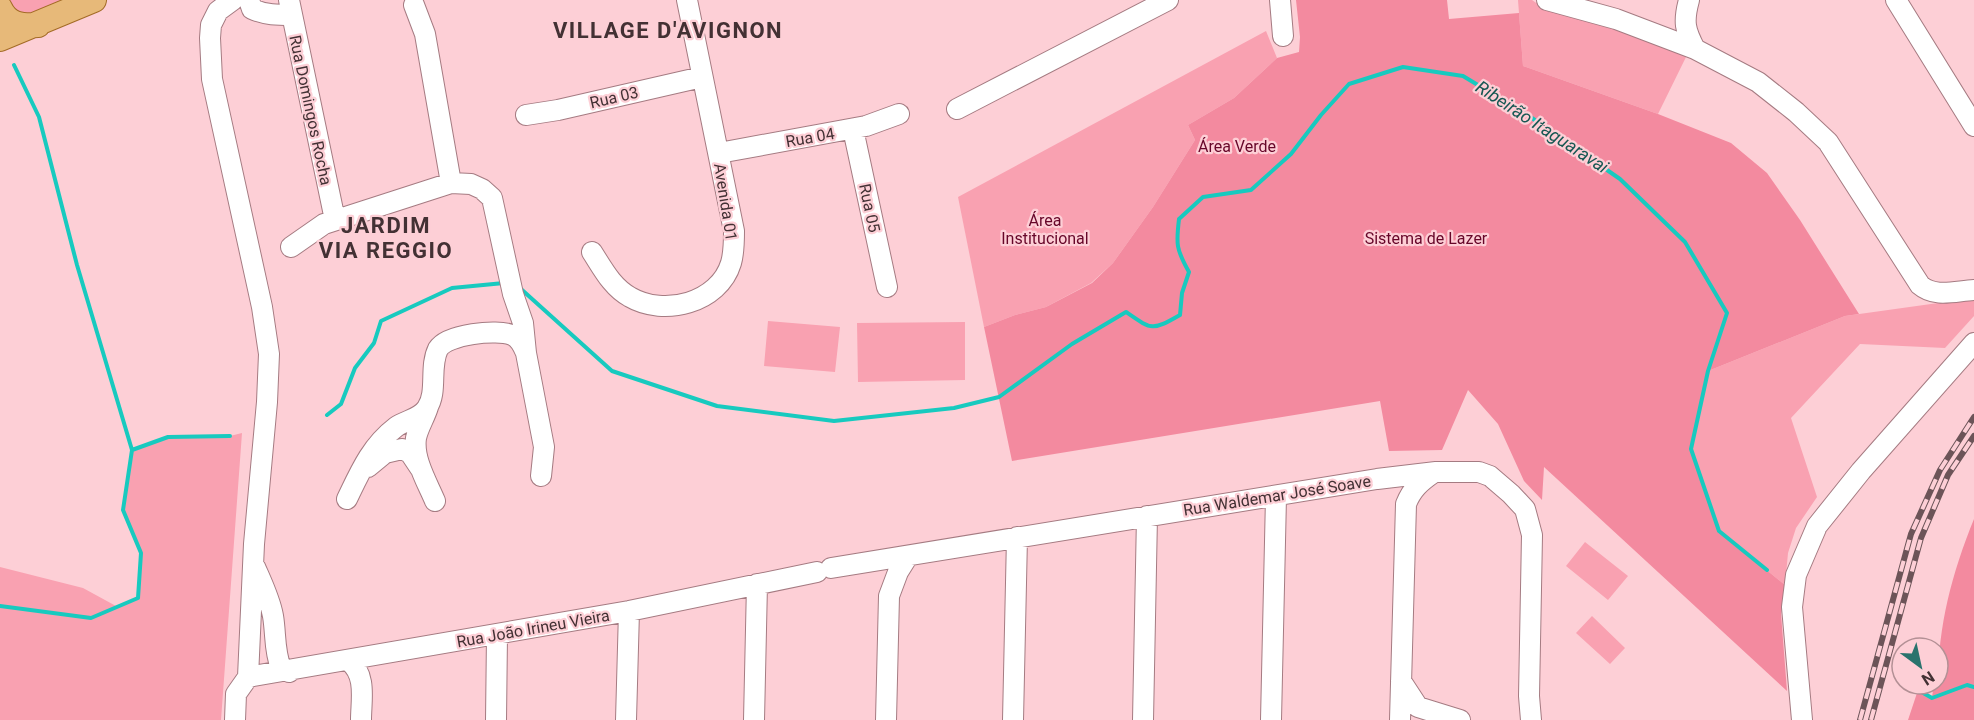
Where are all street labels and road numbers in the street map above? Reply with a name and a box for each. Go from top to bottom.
street label: Rua Domingos Rocha [285,33,336,187]
street label: Rua 03 [588,83,640,112]
street label: Rua 04 [784,124,836,151]
street label: Avenida 01 [710,162,741,242]
street label: Rua 05 [855,182,884,234]
street label: Rua Waldemar José Soave [1182,471,1372,520]
street label: Rua João Irineu Vieira [455,606,611,651]

